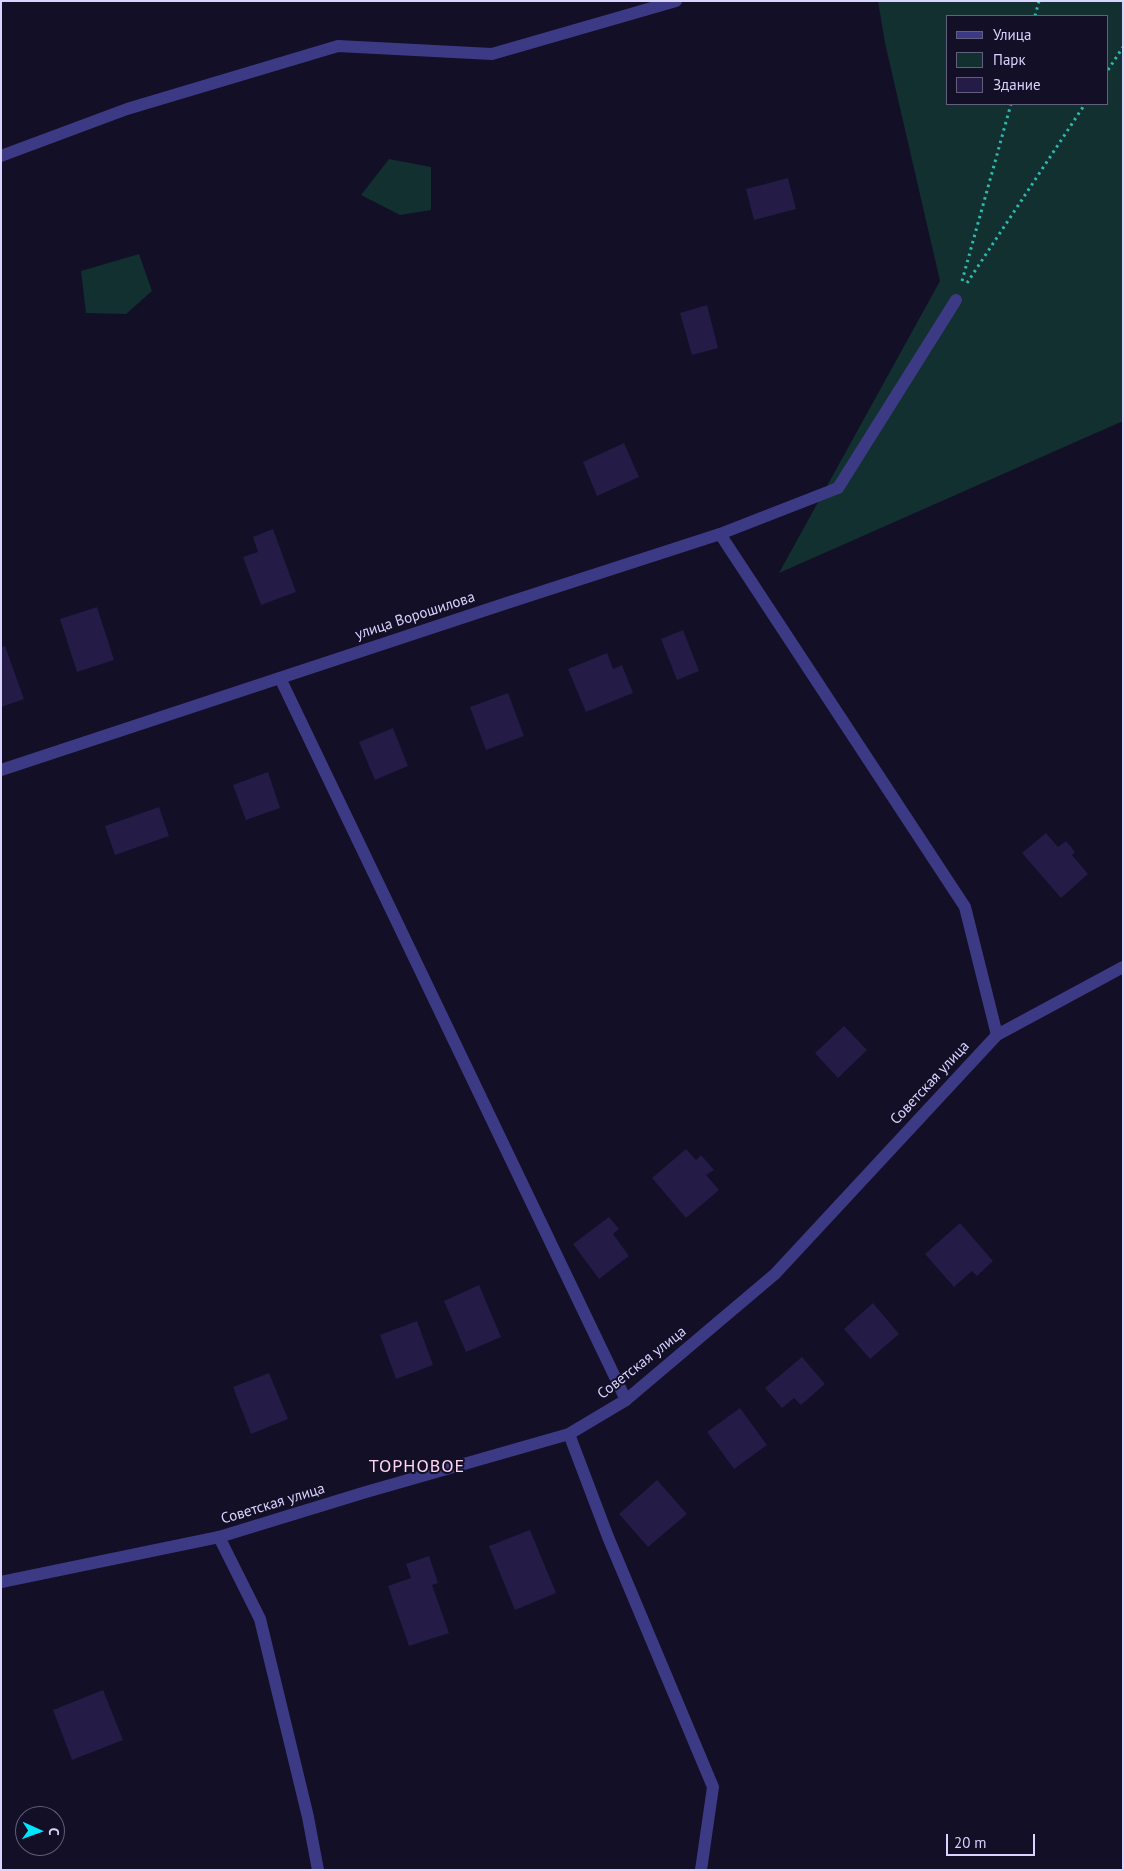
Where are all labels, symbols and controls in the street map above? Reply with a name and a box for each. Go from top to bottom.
legend [946,15,1109,105]
text: Улица [993,25,1031,44]
text: Парк [993,50,1026,69]
text: Здание [993,75,1041,94]
street label: улица Ворошилова [353,588,477,644]
street label: Советская улица [887,1038,973,1128]
street label: Советская улица [594,1323,690,1403]
district label: ТОРНОВОЕ [368,1456,466,1478]
street label: Советская улица [219,1480,327,1528]
north arrow [15,1806,65,1856]
scale bar [949,1824,1038,1856]
text: С [45,1827,63,1836]
text: 20 m [954,1833,987,1852]

